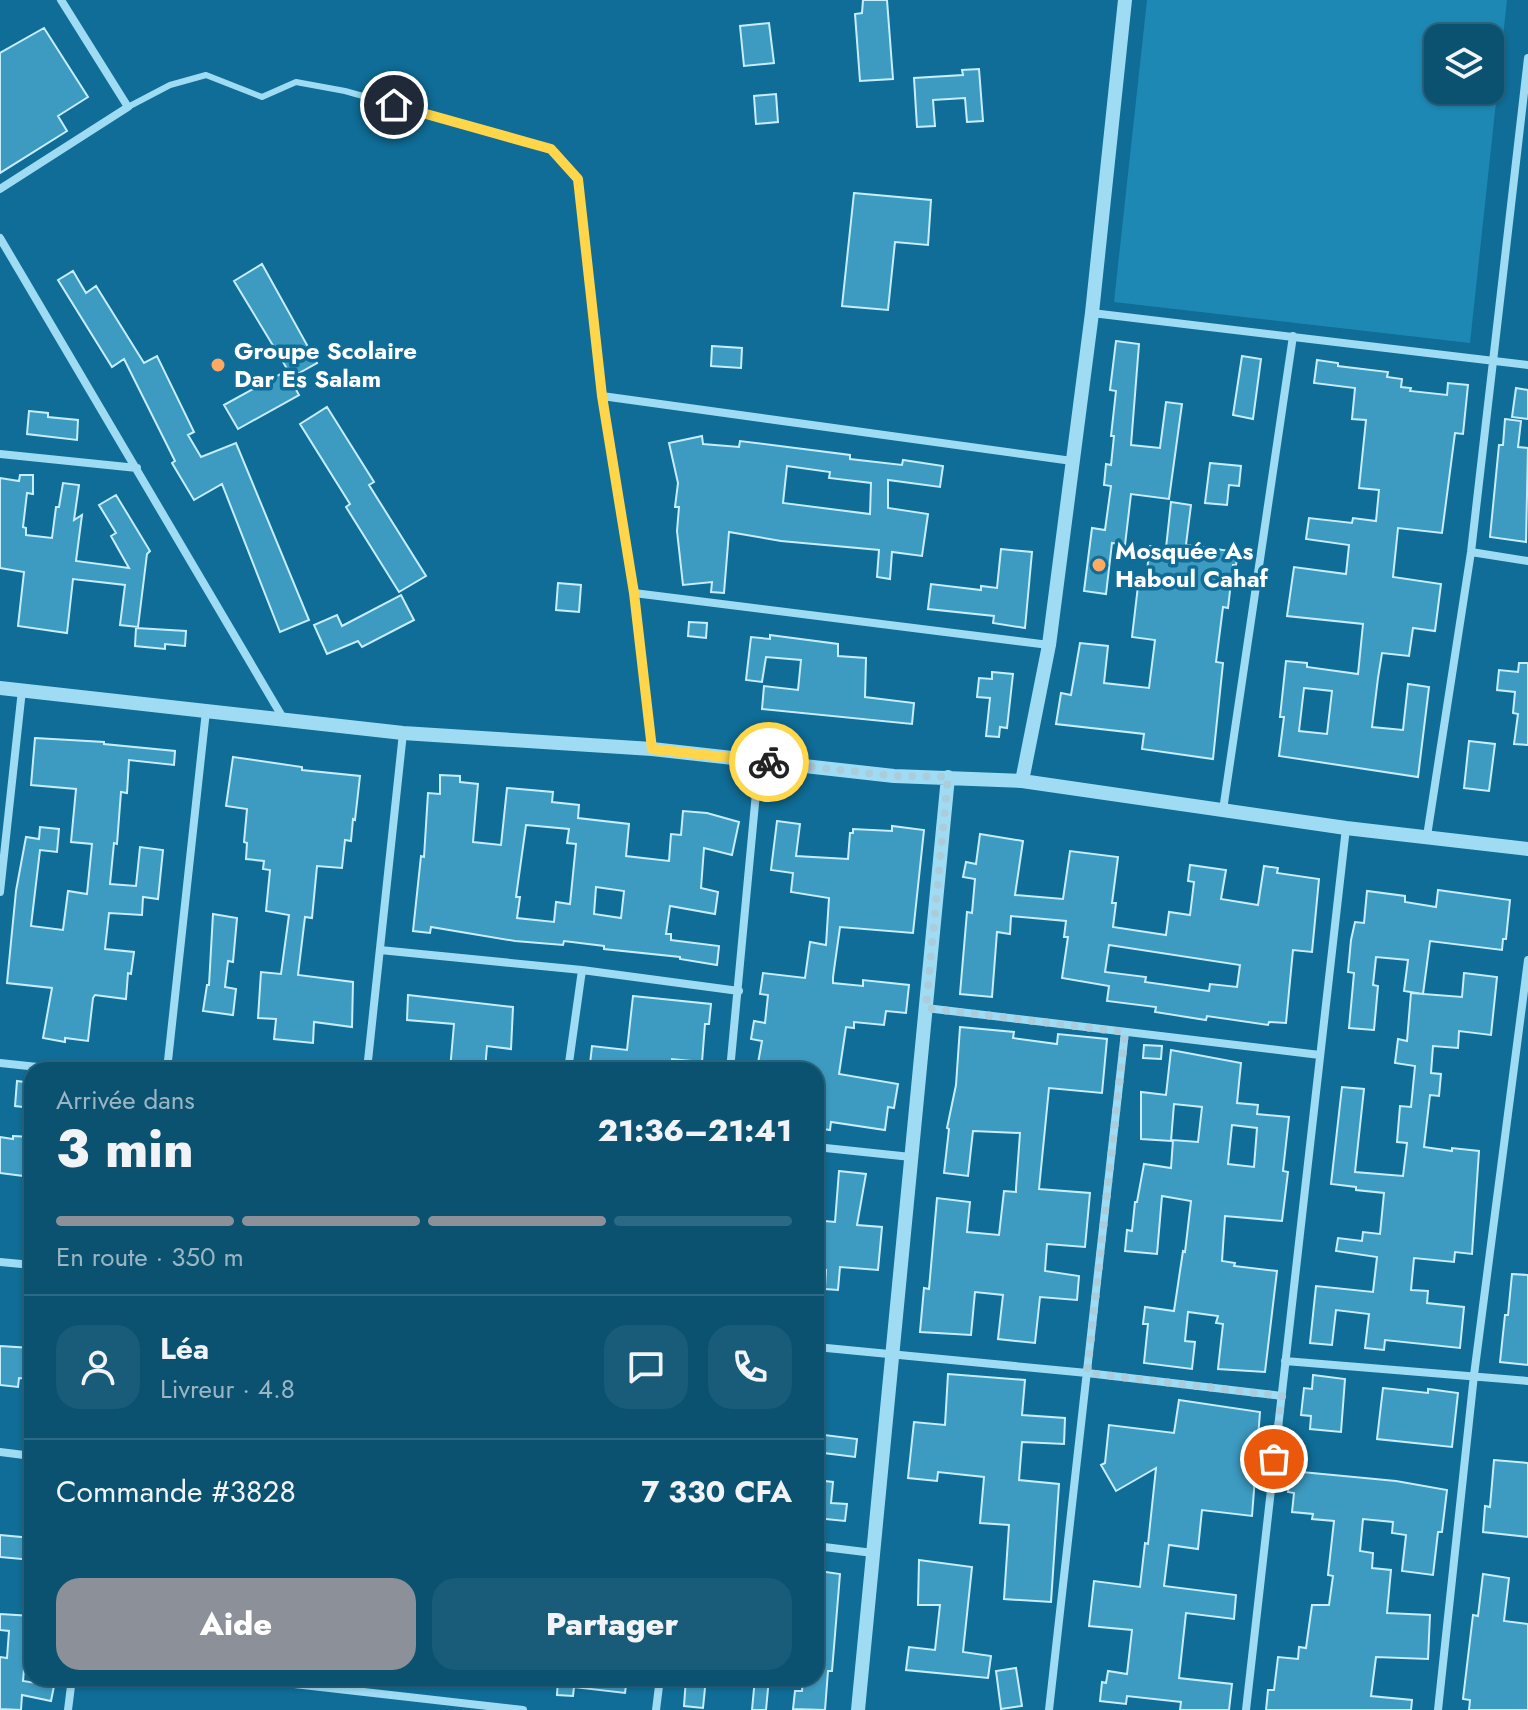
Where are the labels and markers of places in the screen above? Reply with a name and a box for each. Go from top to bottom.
pin [360,71,428,139]
place label: Groupe Scolaire Dar Es Salam [234,333,417,396]
marker: Groupe Scolaire Dar Es Salam [209,356,227,374]
place label: Mosquée As Haboul Cahaf [1115,533,1270,596]
marker: Mosquée As Haboul Cahaf [1090,556,1108,574]
pin [1240,1425,1308,1493]

